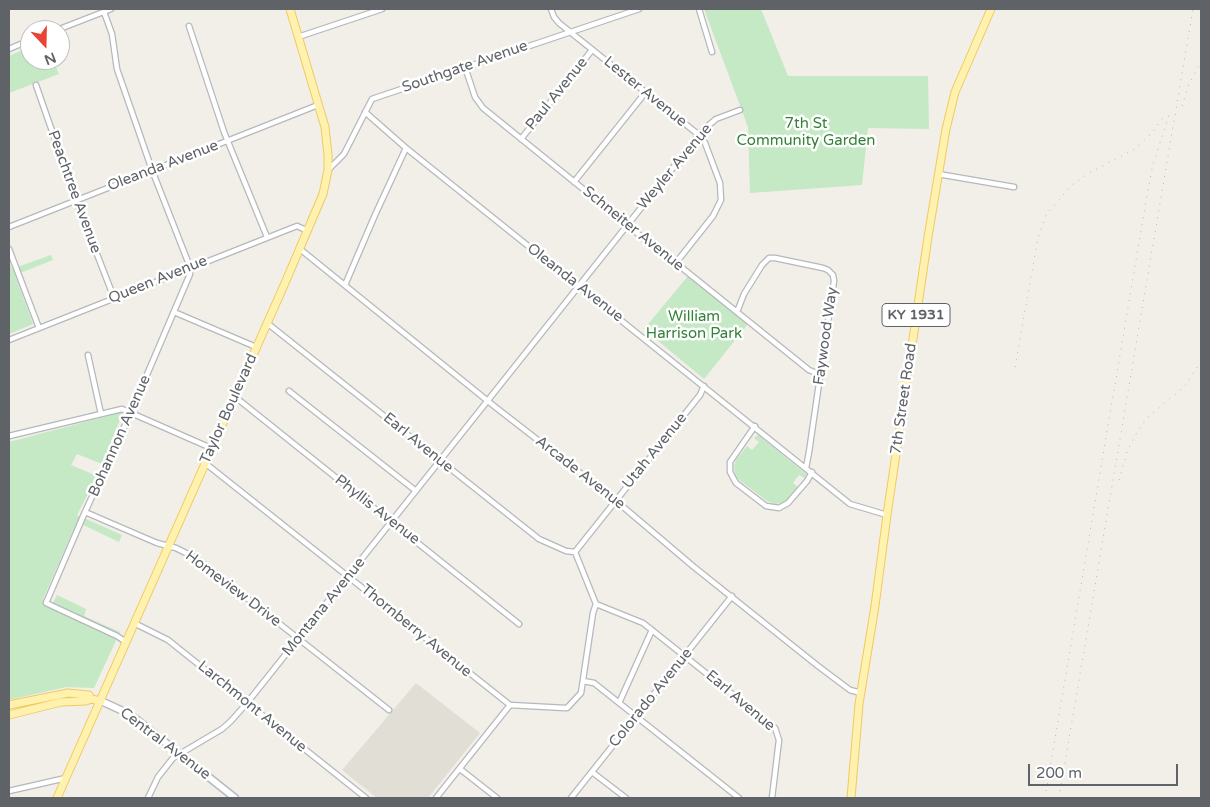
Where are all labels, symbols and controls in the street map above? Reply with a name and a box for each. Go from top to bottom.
north arrow [20,20,70,70]
street label: Southgate Avenue [400,37,530,97]
text: N [42,49,58,68]
street label: Lester Avenue [600,53,690,131]
street label: Paul Avenue [522,54,592,134]
park label: 7th St Community Garden [737,115,875,150]
street label: Weyler Avenue [634,120,716,214]
street label: Peachtree Avenue [43,128,105,256]
street label: Oleanda Avenue [105,137,221,195]
street label: Schneiter Avenue [579,183,687,275]
street label: Oleanda Avenue [523,240,627,326]
street label: Queen Avenue [106,252,210,308]
street label: Faywood Way [810,286,842,386]
road number: KY 1931 [882,304,950,326]
park label: William Harrison Park [646,308,742,343]
street label: 7th Street Road [887,342,921,456]
street label: Taylor Boulevard [197,351,261,467]
street label: Bohannon Avenue [85,372,155,500]
street label: Earl Avenue [379,409,457,477]
street label: Utah Avenue [619,410,691,492]
street label: Arcade Avenue [532,432,628,514]
street label: Phyllis Avenue [331,471,423,549]
street label: Homeview Drive [182,547,284,631]
street label: Montana Avenue [279,554,369,660]
street label: Thornberry Avenue [357,581,475,681]
street label: Colorado Avenue [605,645,697,751]
street label: Larchmont Avenue [194,658,310,756]
street label: Earl Avenue [702,667,778,735]
street label: Central Avenue [116,704,214,784]
scale bar [1030,754,1180,786]
text: 200 m [1036,764,1082,782]

